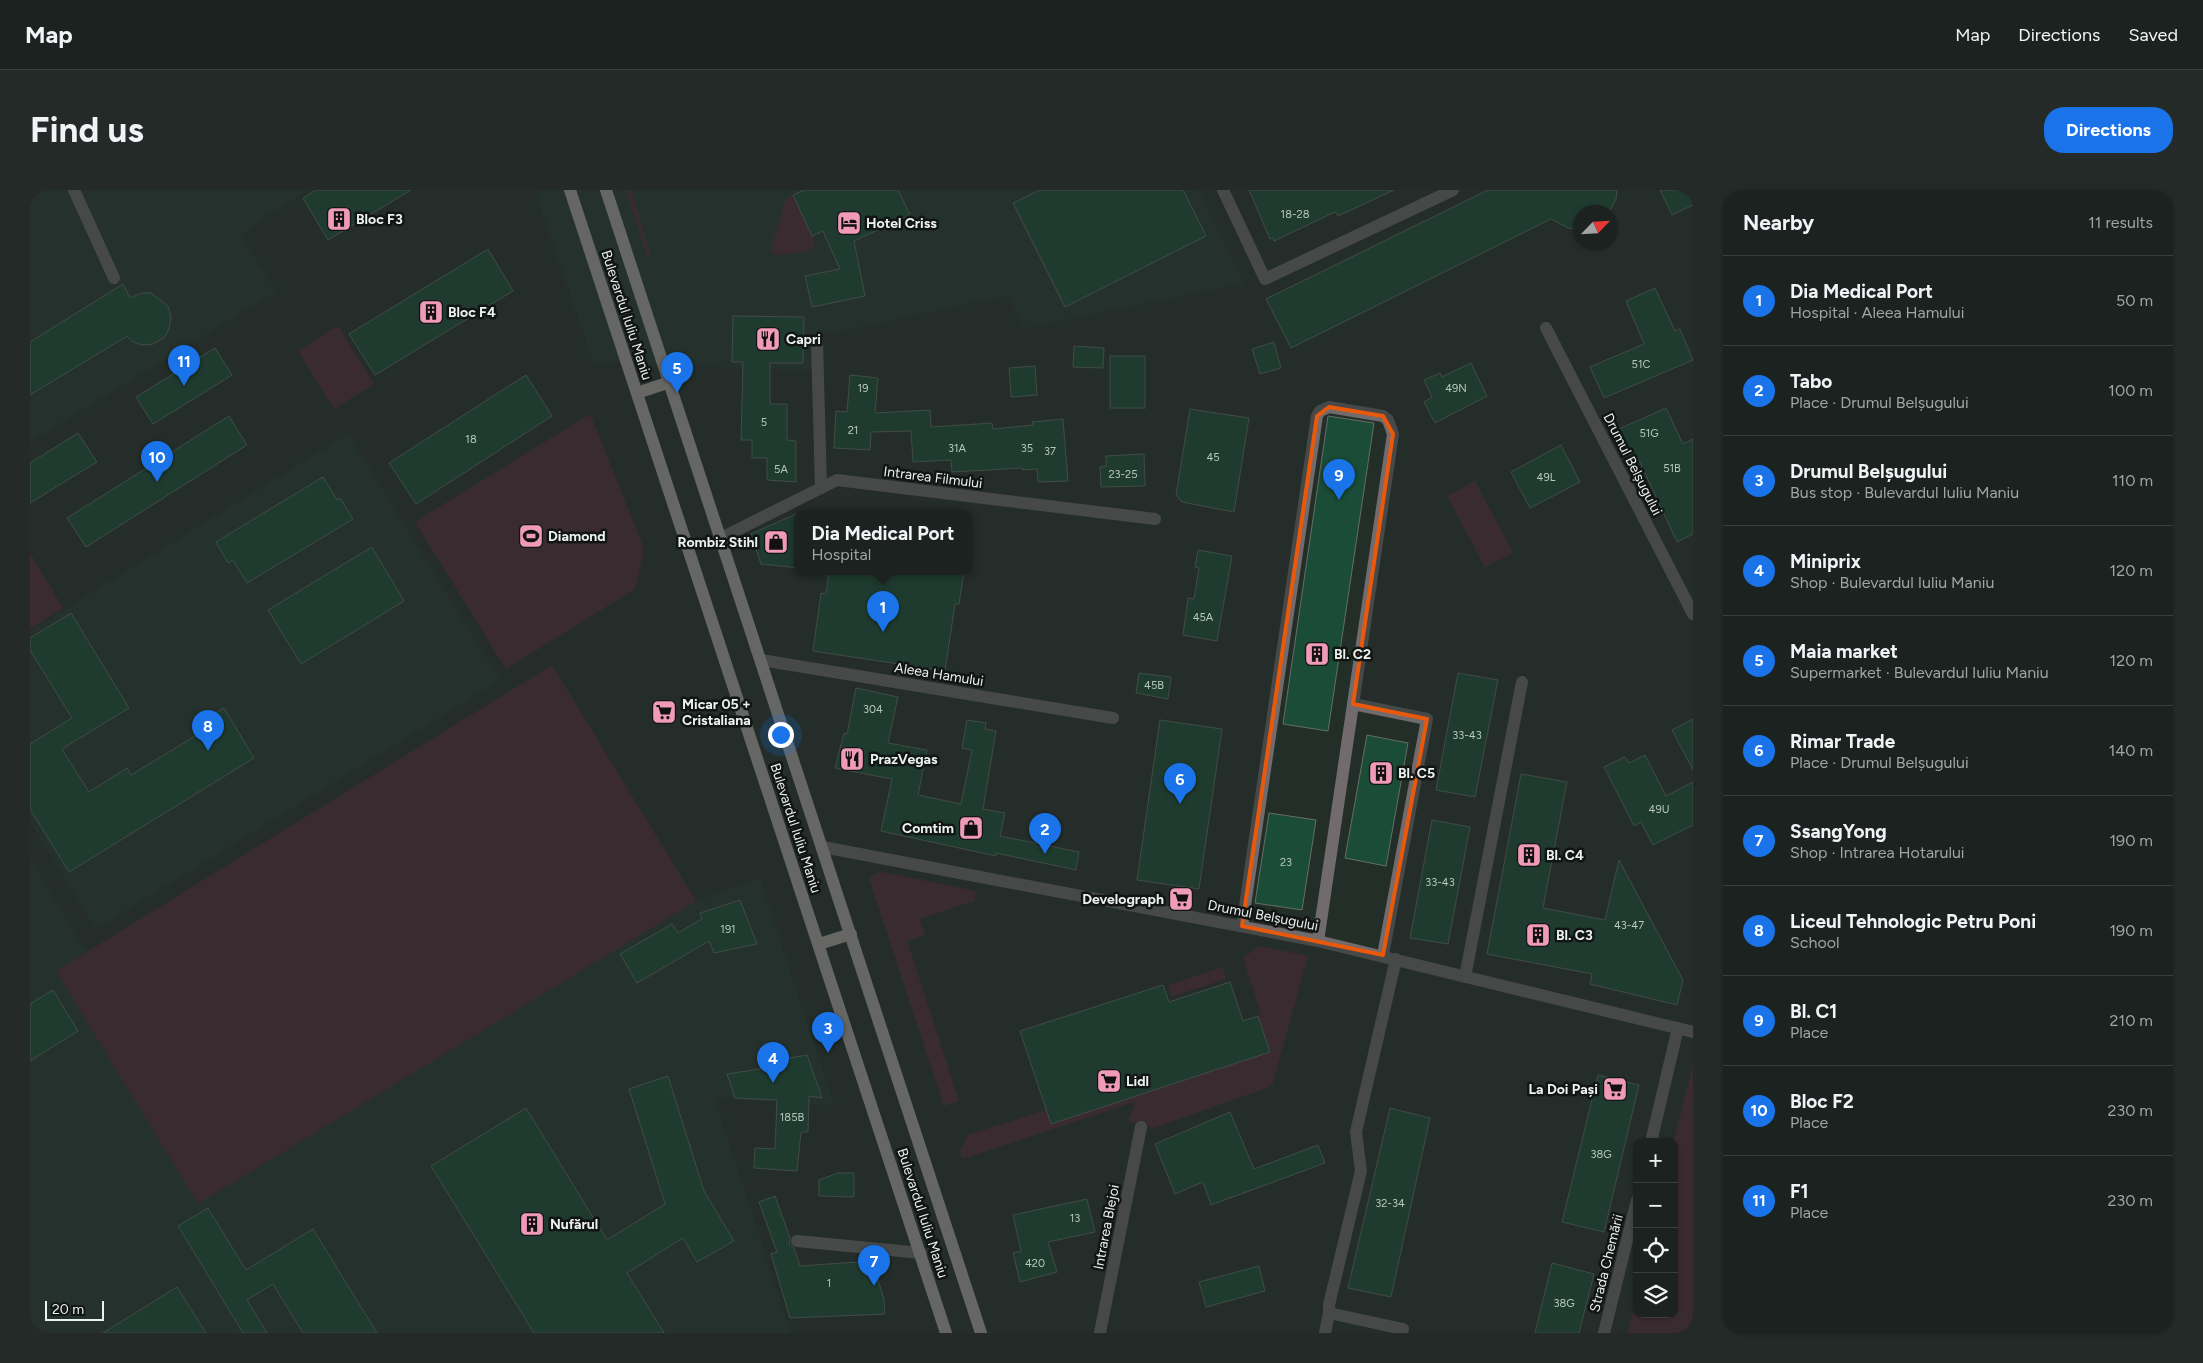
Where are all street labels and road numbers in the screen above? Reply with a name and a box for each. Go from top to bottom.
street label: Bulevardul Iuliu Maniu [598,248,656,382]
street label: Drumul Belșugului [1599,410,1666,518]
street label: Intrarea Filmului [883,463,983,492]
street label: Aleea Hamului [893,659,985,690]
street label: Bulevardul Iuliu Maniu [767,761,825,895]
street label: Drumul Belșugului [1206,896,1320,935]
street label: Bulevardul Iuliu Maniu [894,1146,952,1280]
street label: Intrarea Blejoi [1090,1183,1123,1271]
street label: Strada Chemării [1586,1212,1627,1314]

